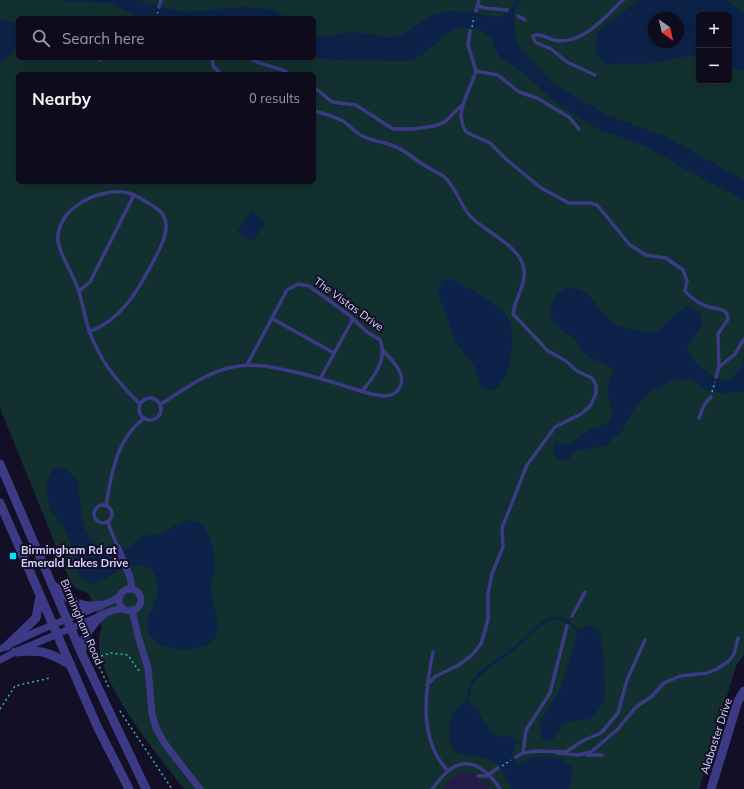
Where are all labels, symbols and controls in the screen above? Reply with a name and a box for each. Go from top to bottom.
north arrow [648,12,684,48]
map controls [696,12,732,84]
button: + [696,12,732,48]
search box [16,16,316,60]
icon: search [30,27,52,49]
text: Search here [62,29,144,48]
button: − [696,48,732,84]
text: Nearby [32,88,91,109]
text: 0 results [249,90,300,106]
street label: The Vistas Drive [311,274,387,334]
place label: Birmingham Rd at Emerald Lakes Drive [21,543,128,570]
marker: Birmingham Rd at Emerald Lakes Drive [8,551,18,561]
street label: Birmingham Road [58,577,106,667]
street label: Alabaster Drive [697,696,735,776]

